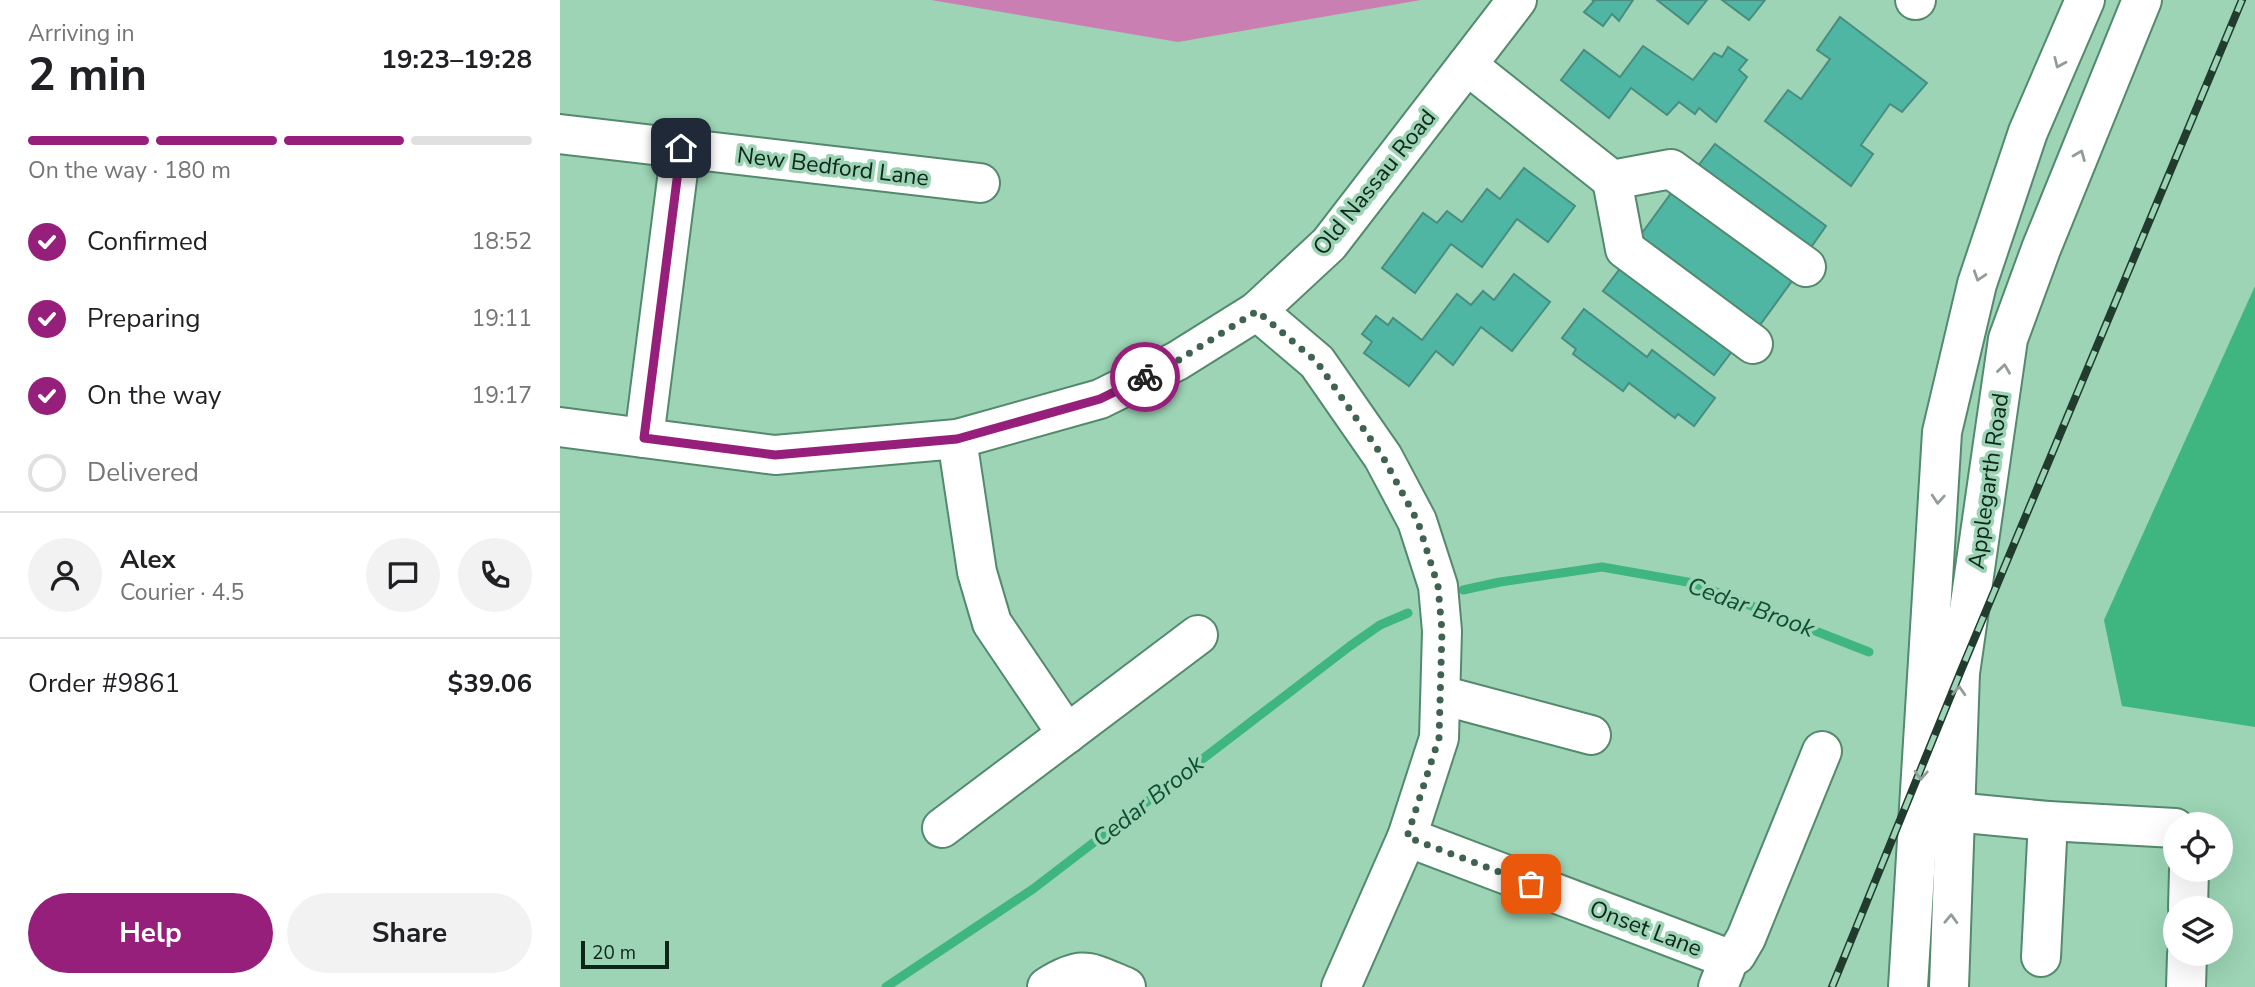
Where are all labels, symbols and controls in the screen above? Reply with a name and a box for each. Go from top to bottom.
text: Arriving in [28,18,135,49]
text: 19:23–19:28 [381,42,532,77]
text: 2 min [28,43,147,106]
one-way arrow [2053,56,2067,68]
street label: Old Nassau Road [1306,103,1443,262]
pin [651,118,711,178]
icon: home [662,129,700,167]
street label: New Bedford Lane [735,139,931,194]
one-way arrow [2071,150,2085,162]
text: On the way · 180 m [28,155,231,186]
icon: check [28,223,66,261]
text: Confirmed [87,224,208,259]
text: 18:52 [472,226,532,257]
one-way arrow [1973,270,1988,282]
icon: check [28,300,66,338]
text: Preparing [87,301,200,336]
text: 19:11 [472,303,532,334]
courier [1110,342,1180,412]
icon: bike [1126,358,1164,396]
one-way arrow [1996,363,2011,375]
icon: check [28,377,66,415]
text: On the way [87,378,221,413]
text: 19:17 [472,380,532,411]
street label: Applegarth Road [1961,391,2016,571]
text: Delivered [87,455,199,490]
one-way arrow [1931,494,1946,505]
button: person [28,538,102,612]
button: chat [366,538,440,612]
button: phone [458,538,532,612]
text: Alex [120,542,176,577]
water label: Cedar Brook [1683,569,1820,645]
text: Courier · 4.5 [120,577,244,608]
text: Order #9861 [28,666,180,701]
text: $39.06 [448,666,532,701]
one-way arrow [1952,686,1967,697]
water label: Cedar Brook [1086,747,1211,855]
one-way arrow [1914,770,1929,781]
map controls [2163,812,2233,966]
button: locate [2163,812,2233,882]
pin [1501,854,1561,914]
icon: bag [1512,865,1550,903]
button: Help [28,893,273,973]
button: Share [287,893,532,973]
street label: Onset Lane [1585,893,1706,964]
button: layers [2163,896,2233,966]
one-way arrow [1943,913,1959,924]
scale bar [581,938,668,970]
text: 20 m [592,940,636,966]

